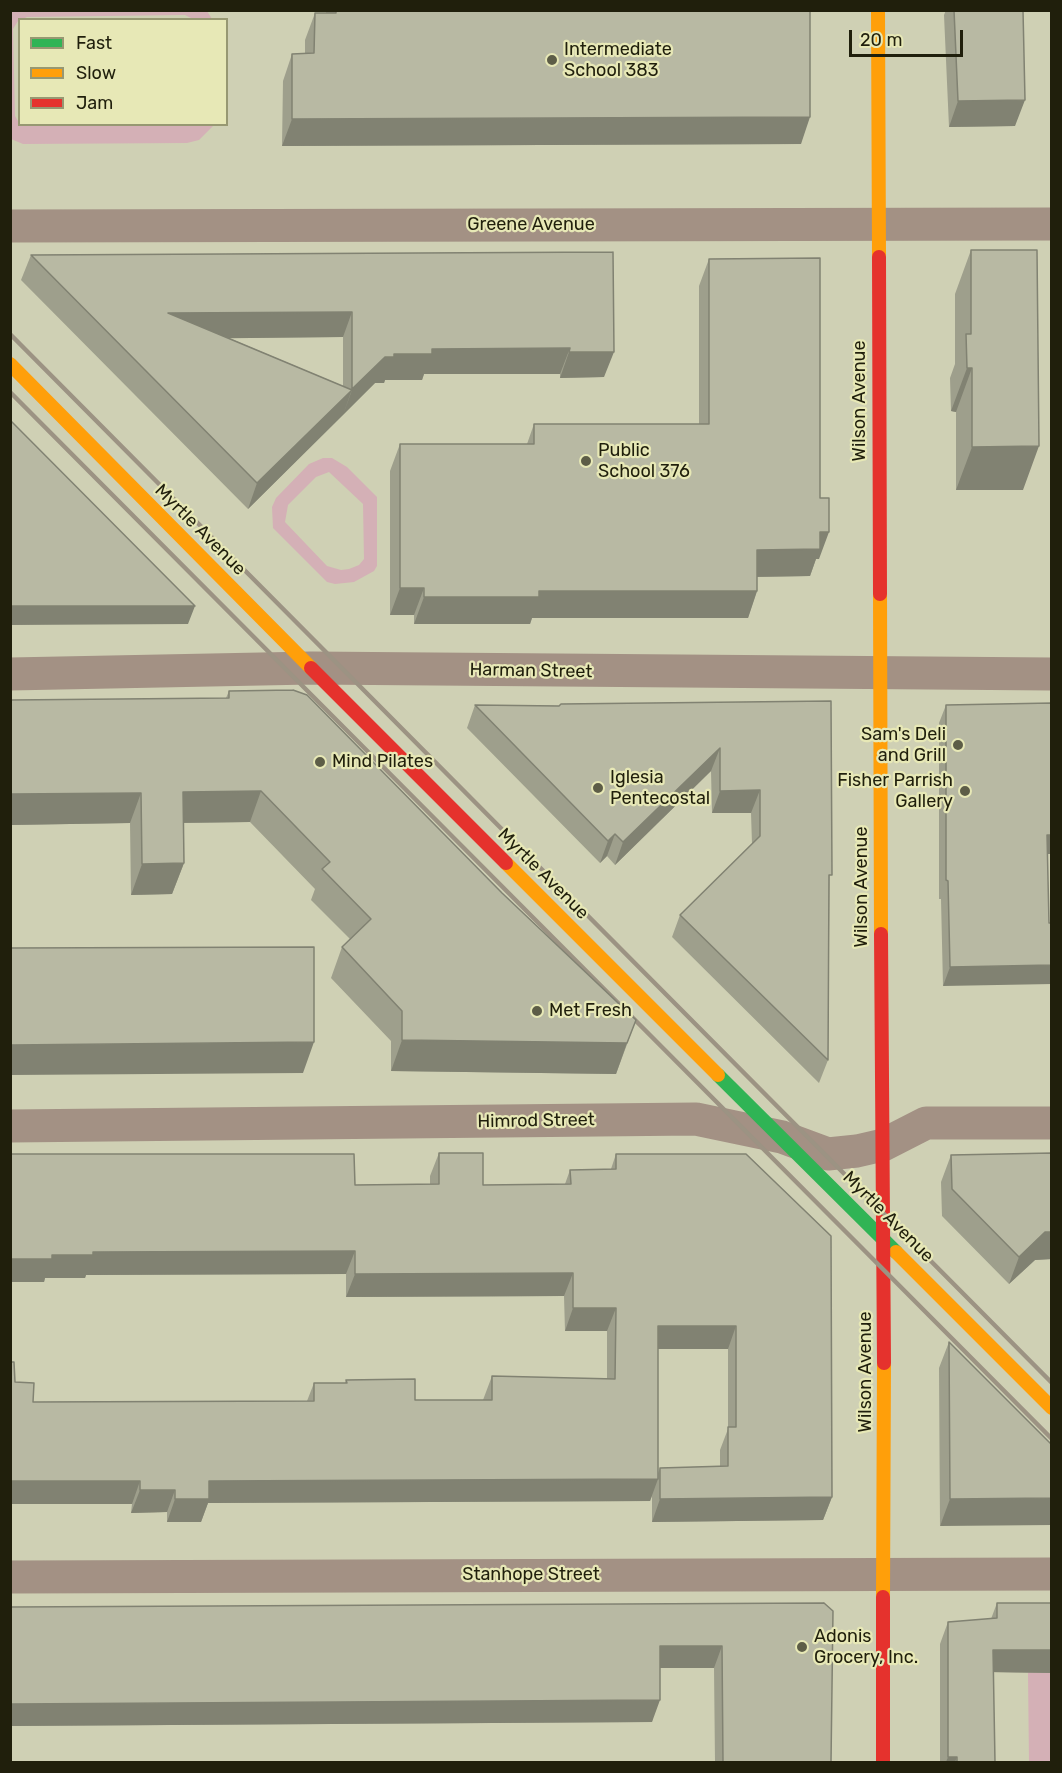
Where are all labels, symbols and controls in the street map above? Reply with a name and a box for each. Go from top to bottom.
legend [18,18,228,126]
scale bar [852,18,966,56]
text: 20 m [860,29,902,51]
text: Fast [76,32,112,54]
place label: Intermediate School 383 [564,39,672,82]
marker: Intermediate School 383 [545,53,559,67]
text: Slow [76,62,116,84]
text: Jam [76,92,113,114]
street label: Greene Avenue [467,214,595,236]
street label: Wilson Avenue [849,340,871,462]
place label: Public School 376 [598,440,690,482]
marker: Public School 376 [579,454,593,468]
street label: Myrtle Avenue [150,480,250,580]
street label: Harman Street [469,659,593,683]
place label: Sam's Deli and Grill [861,724,946,766]
marker: Sam's Deli and Grill [951,738,965,752]
place label: Mind Pilates [332,751,433,773]
marker: Mind Pilates [313,755,327,769]
place label: Iglesia Pentecostal [610,767,710,810]
place label: Fisher Parrish Gallery [837,770,953,812]
marker: Iglesia Pentecostal [591,781,605,795]
marker: Fisher Parrish Gallery [958,784,972,798]
street label: Myrtle Avenue [493,824,593,924]
street label: Wilson Avenue [851,826,873,948]
place label: Met Fresh [549,1000,632,1022]
marker: Met Fresh [530,1004,544,1018]
street label: Himrod Street [477,1109,595,1133]
street label: Myrtle Avenue [838,1167,938,1267]
street label: Wilson Avenue [855,1311,877,1433]
street label: Stanhope Street [462,1564,600,1586]
place label: Adonis Grocery, Inc. [814,1626,918,1668]
marker: Adonis Grocery, Inc. [795,1640,809,1654]

